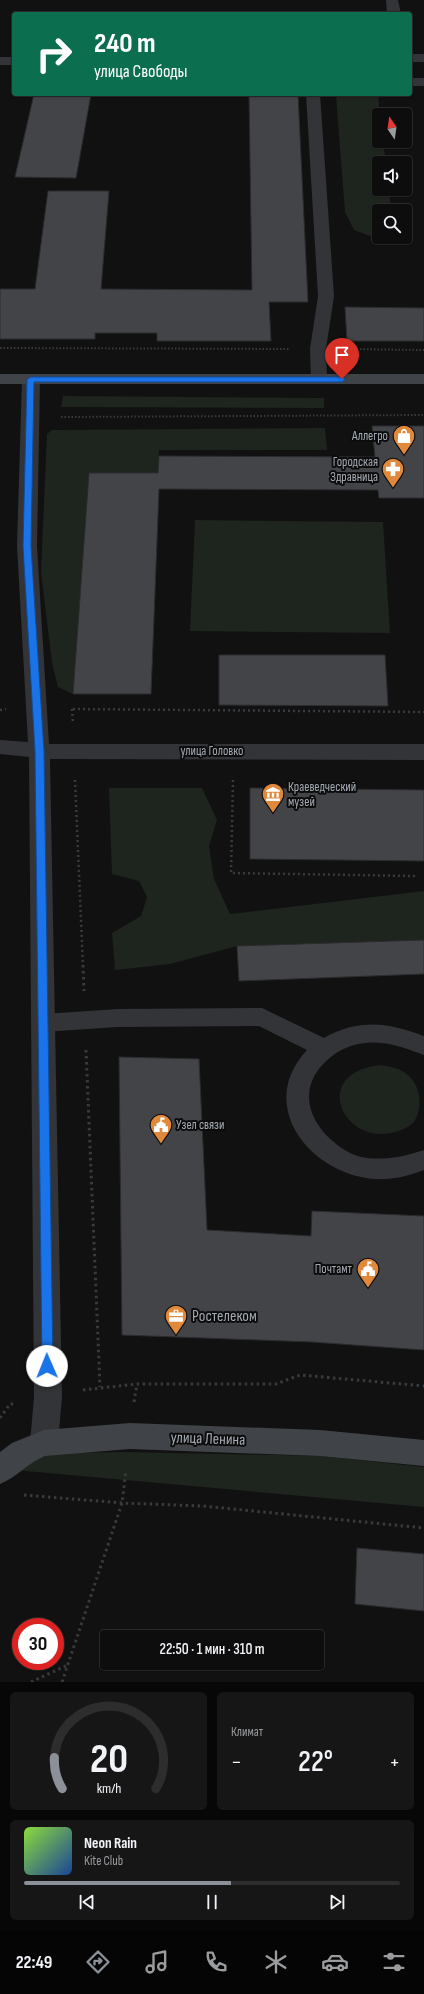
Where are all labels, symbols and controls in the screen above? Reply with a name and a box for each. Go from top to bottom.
text: 240 m [94,27,155,60]
icon: right [28,28,80,80]
text: улица Свободы [94,61,187,82]
north arrow [372,108,412,148]
map controls [372,108,412,244]
button: sound [372,156,412,196]
button: search [372,204,412,244]
pin [325,338,359,379]
icon: arrive [331,344,353,366]
shop icon: Аллегро [391,423,417,456]
place label: Аллегро [351,428,388,444]
place label: Городская Здравница [330,454,378,485]
pharmacy icon: Городская Здравница [380,456,406,489]
street label: улица Головко [181,743,243,759]
place label: Краеведческий музей [288,779,356,810]
museum icon: Краеведческий музей [260,781,286,814]
public building icon: Узел связи [148,1112,174,1145]
place label: Узел связи [176,1117,224,1133]
public building icon: Почтамт [355,1256,381,1289]
place label: Почтамт [315,1261,353,1277]
office icon: Ростелеком [163,1303,189,1336]
place label: Ростелеком [192,1307,257,1326]
position arrow [26,1345,68,1387]
street label: улица Ленина [170,1428,246,1450]
speed limit sign: 30 [12,1618,64,1670]
text: 22:50 · 1 мин · 310 m [160,1640,265,1659]
text: Климат [231,1724,263,1740]
text: 20 [89,1735,128,1784]
text: 22° [298,1744,333,1780]
text: − [231,1749,242,1776]
text: + [389,1749,400,1776]
text: km/h [96,1780,121,1797]
text: Neon Rain [84,1834,137,1853]
text: Kite Club [84,1853,123,1869]
icon: previous [76,1891,98,1913]
icon: pause [201,1891,223,1913]
icon: next [326,1891,348,1913]
icon: directions [84,1948,112,1976]
icon: music [143,1948,171,1976]
icon: phone [202,1948,230,1976]
icon: climate [262,1948,290,1976]
icon: car [321,1948,349,1976]
icon: filters [380,1948,408,1976]
text: 22:49 [16,1952,52,1973]

